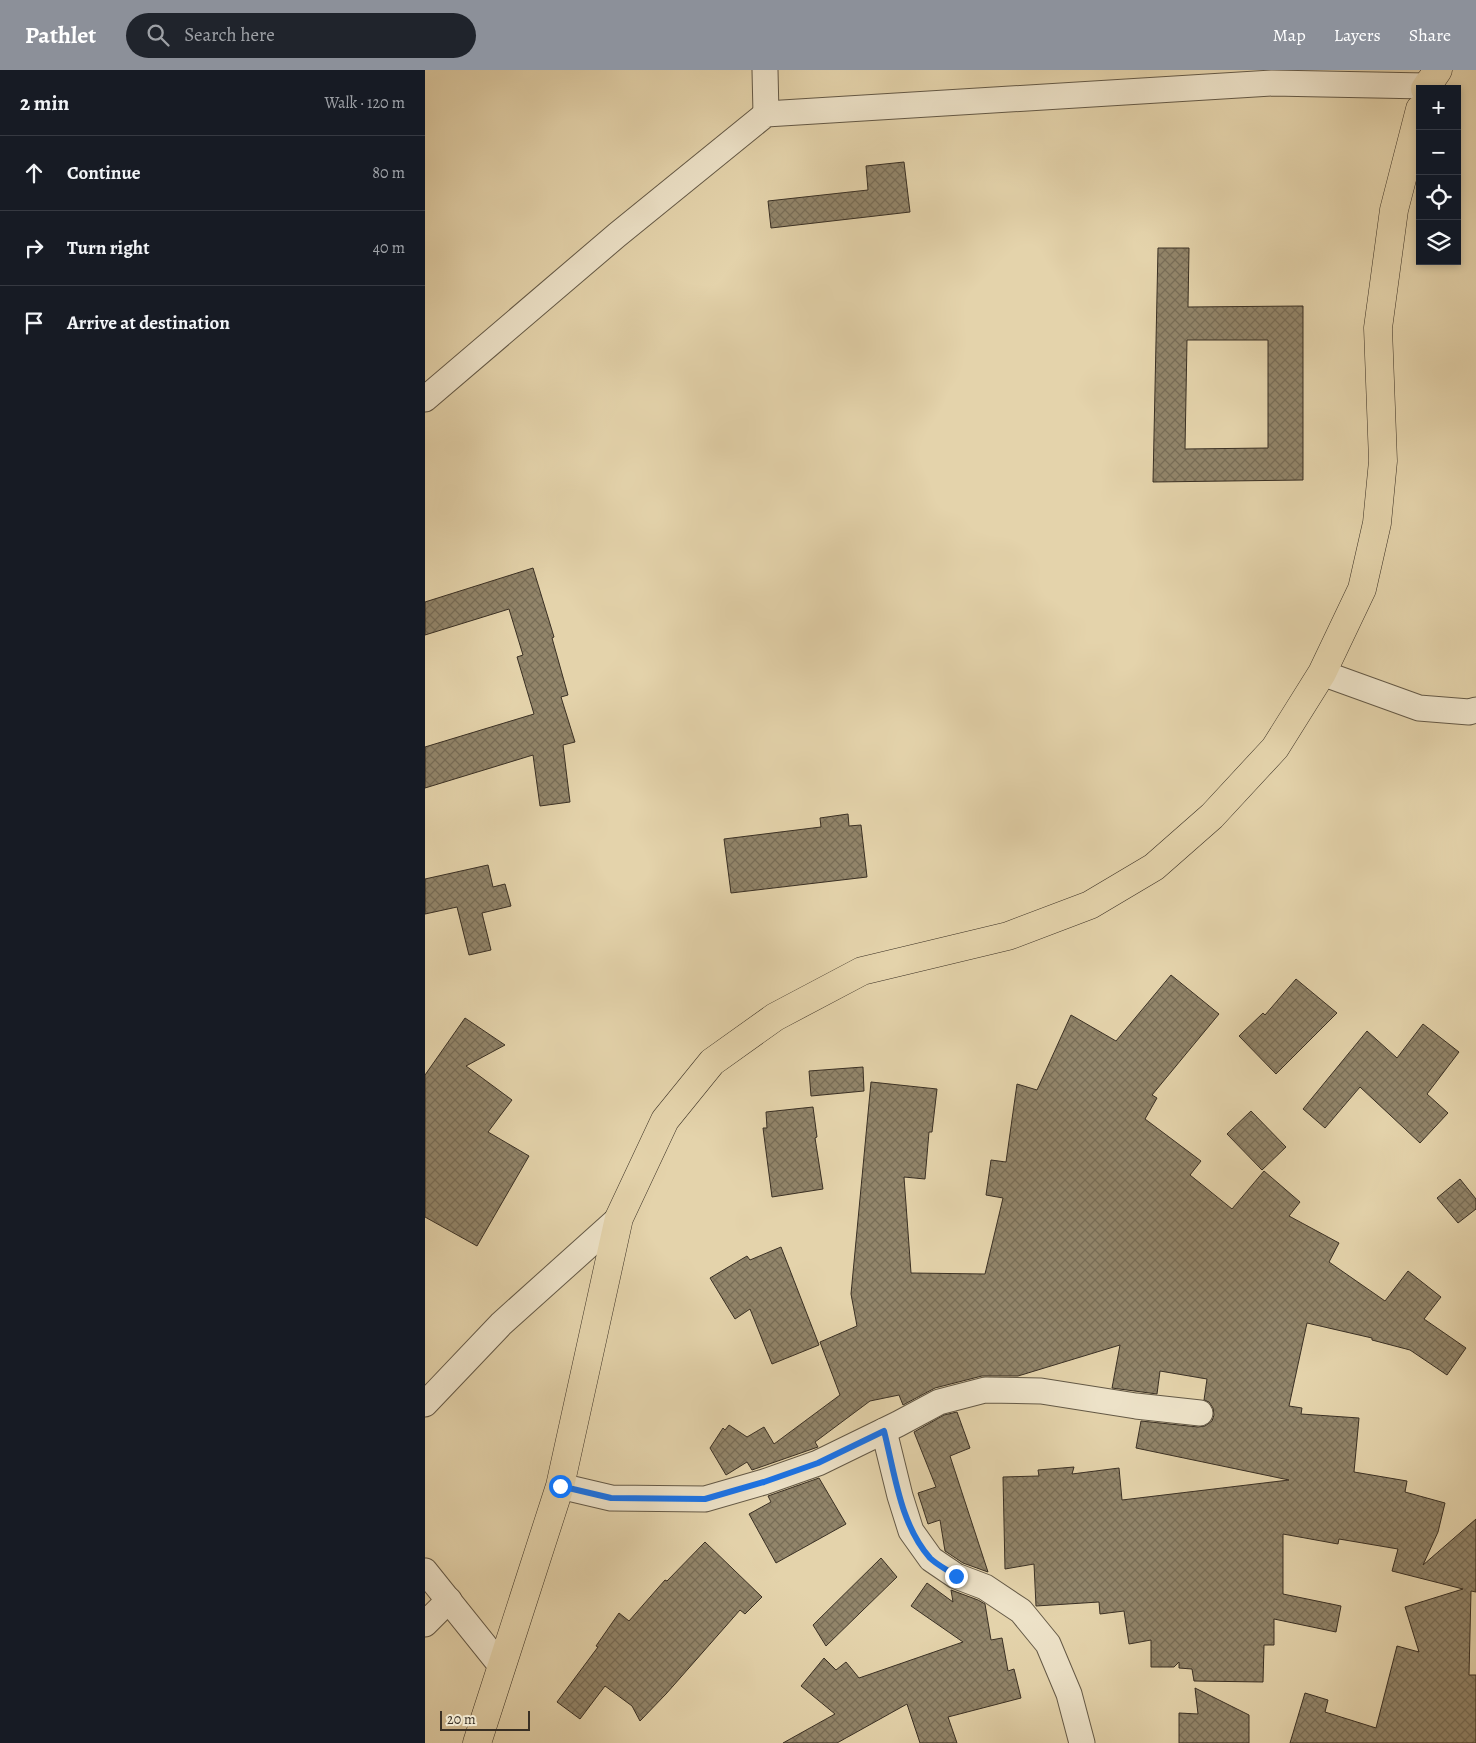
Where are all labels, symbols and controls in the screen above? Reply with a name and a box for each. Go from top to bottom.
search box [126,13,476,58]
text: Pathlet [25,19,96,51]
icon: search [144,21,172,49]
text: Search here [184,22,275,48]
text: Map [1273,23,1306,47]
text: Layers [1334,23,1381,47]
text: Share [1409,23,1451,47]
map controls [1416,85,1461,265]
button: + [1416,85,1461,130]
text: 2 min [20,89,69,117]
text: Walk · 120 m [324,92,405,114]
button: − [1416,130,1461,175]
icon: ahead [20,159,48,187]
text: Continue [67,160,141,186]
text: 80 m [372,162,405,184]
button: locate [1416,175,1461,220]
button: layers [1416,220,1461,265]
icon: right [20,234,48,262]
text: Turn right [67,235,149,261]
text: 40 m [373,237,405,259]
icon: arrive [20,309,48,337]
text: Arrive at destination [67,310,230,336]
route start [549,1475,572,1498]
route end [945,1565,968,1588]
scale bar [440,1708,530,1731]
text: 20 m [447,1710,476,1729]

